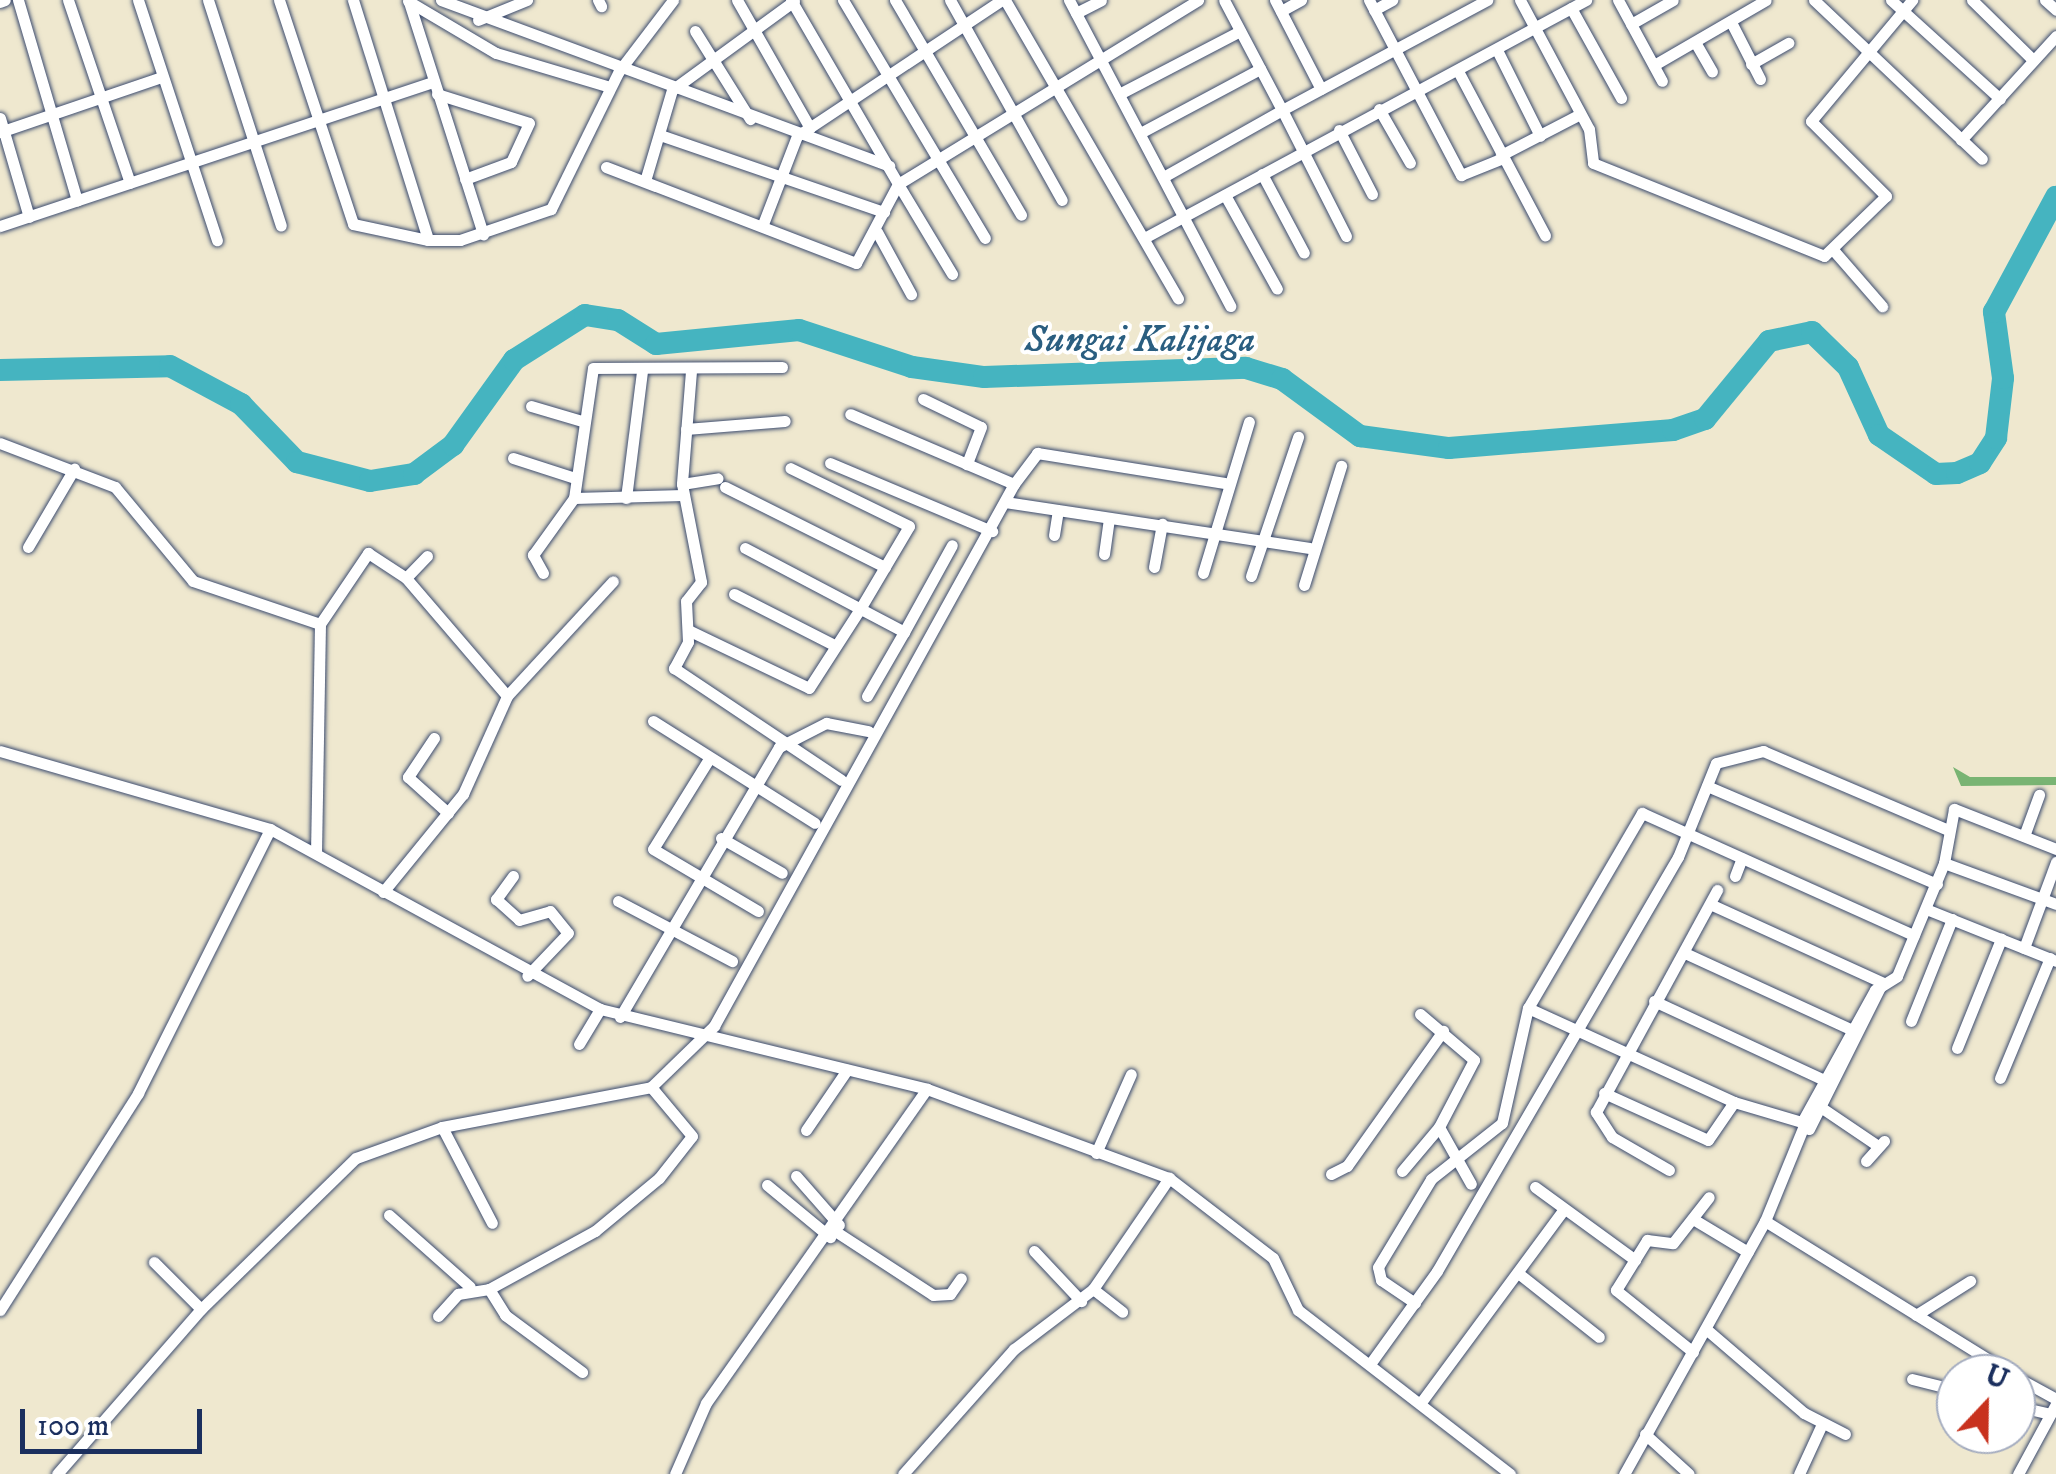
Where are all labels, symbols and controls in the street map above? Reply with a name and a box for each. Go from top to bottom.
water label: Sungai Kalijaga [1025,318,1255,364]
north arrow [1936,1354,2036,1454]
text: U [1980,1357,2013,1398]
scale bar [25,1389,208,1451]
text: 100 m [37,1408,109,1445]

